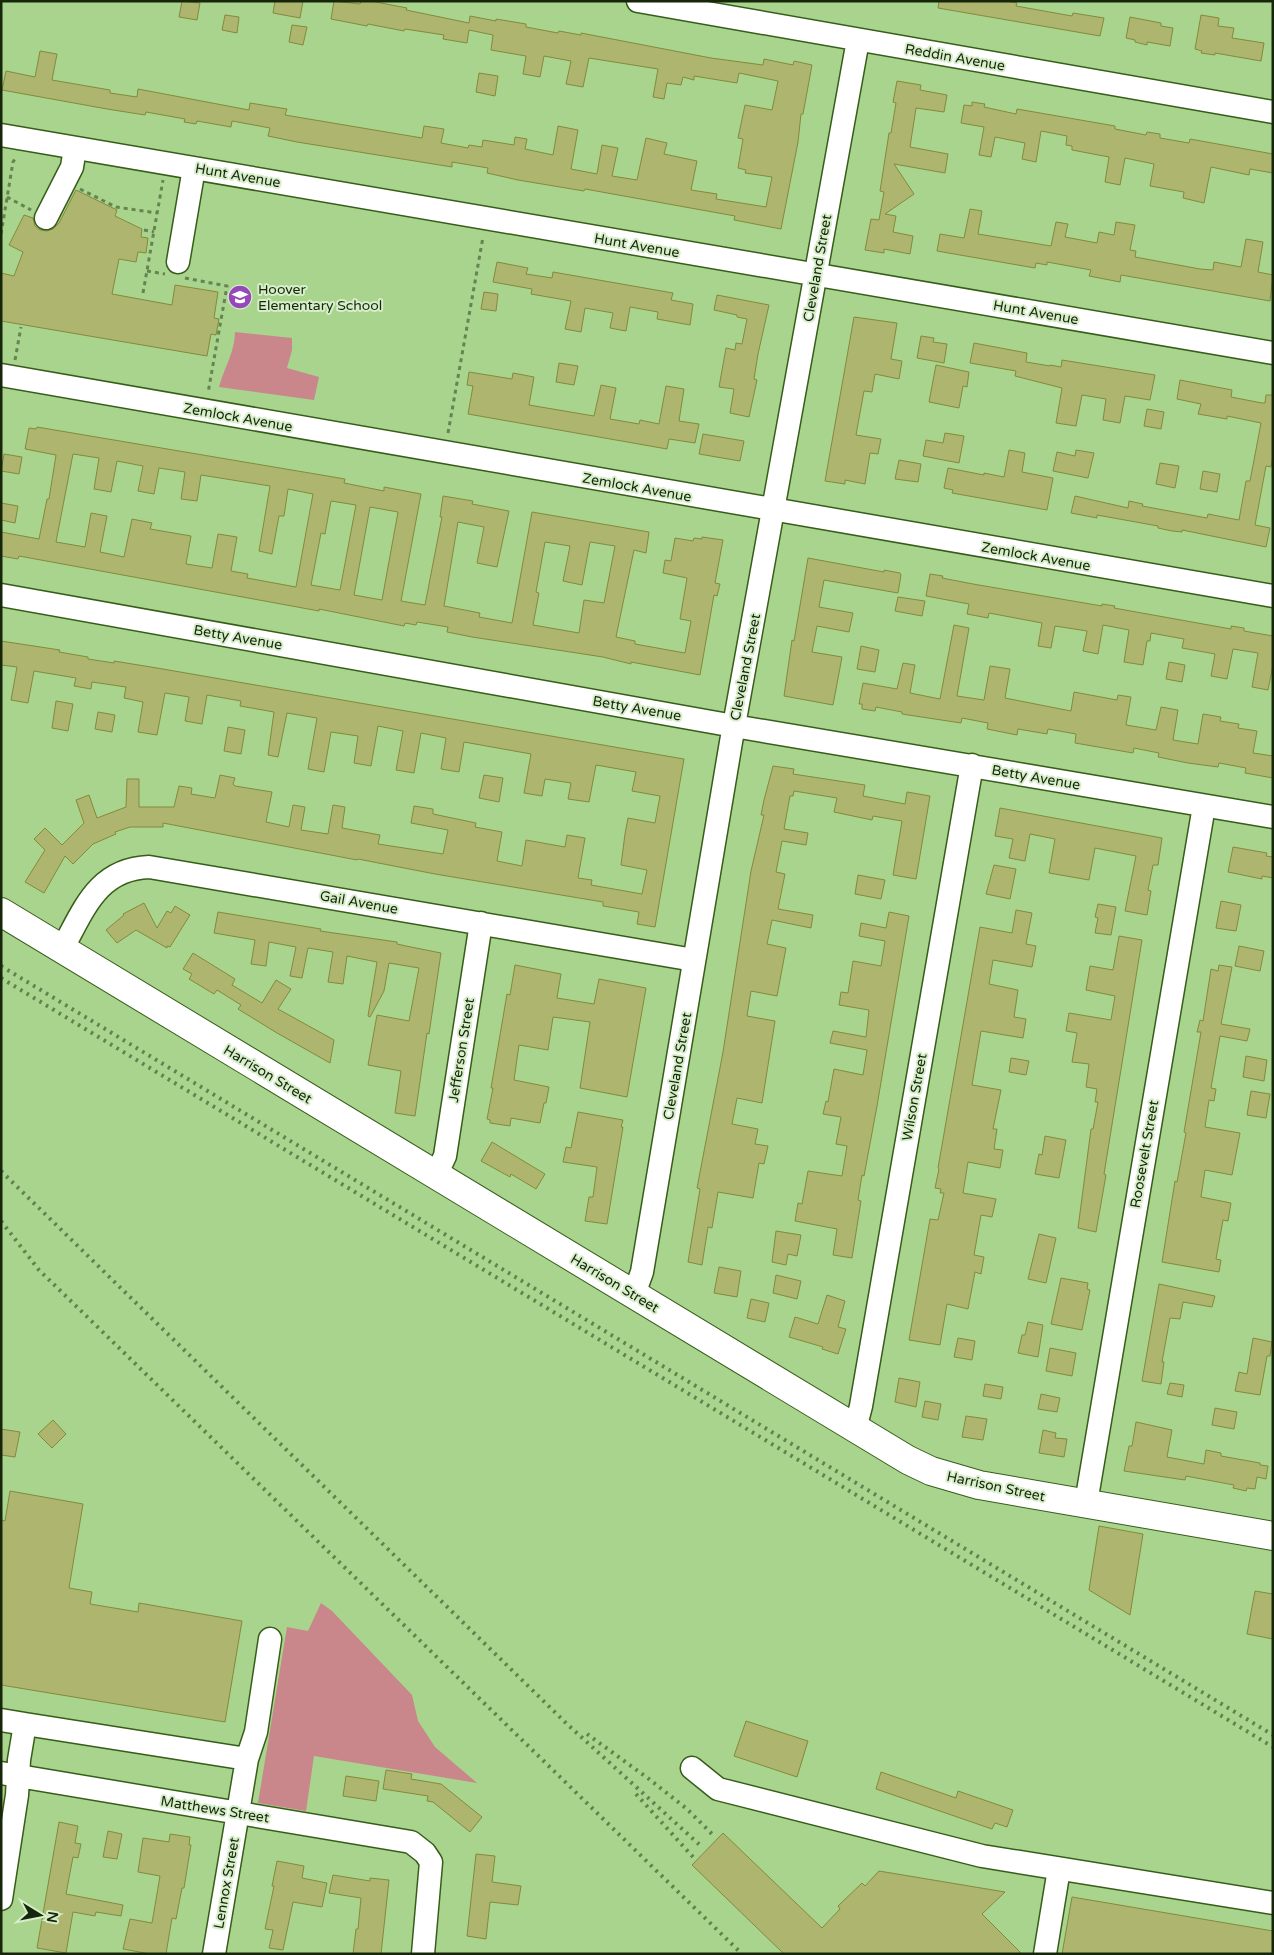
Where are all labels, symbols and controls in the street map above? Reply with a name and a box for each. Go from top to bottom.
street label: Reddin Avenue [904,40,1006,75]
street label: Hunt Avenue [194,160,282,191]
street label: Cleveland Street [800,212,835,323]
street label: Hunt Avenue [593,230,681,261]
place label: Hoover Elementary School [258,281,382,314]
school or university icon: Hoover Elementary School [227,284,253,310]
street label: Hunt Avenue [992,297,1080,328]
street label: Zemlock Avenue [182,400,294,435]
street label: Zemlock Avenue [581,470,693,505]
street label: Zemlock Avenue [980,539,1092,574]
street label: Cleveland Street [727,611,764,722]
street label: Betty Avenue [192,621,284,654]
street label: Betty Avenue [591,692,683,725]
street label: Betty Avenue [990,761,1082,794]
street label: Gail Avenue [318,887,399,918]
street label: Jefferson Street [445,996,478,1104]
street label: Cleveland Street [660,1010,695,1121]
street label: Harrison Street [220,1041,316,1108]
street label: Wilson Street [898,1051,931,1142]
street label: Roosevelt Street [1127,1098,1162,1209]
street label: Harrison Street [567,1250,663,1317]
street label: Harrison Street [945,1468,1047,1505]
street label: Matthews Street [159,1793,271,1827]
street label: Lennox Street [210,1835,243,1930]
north arrow [15,1890,65,1940]
text: N [43,1910,62,1924]

